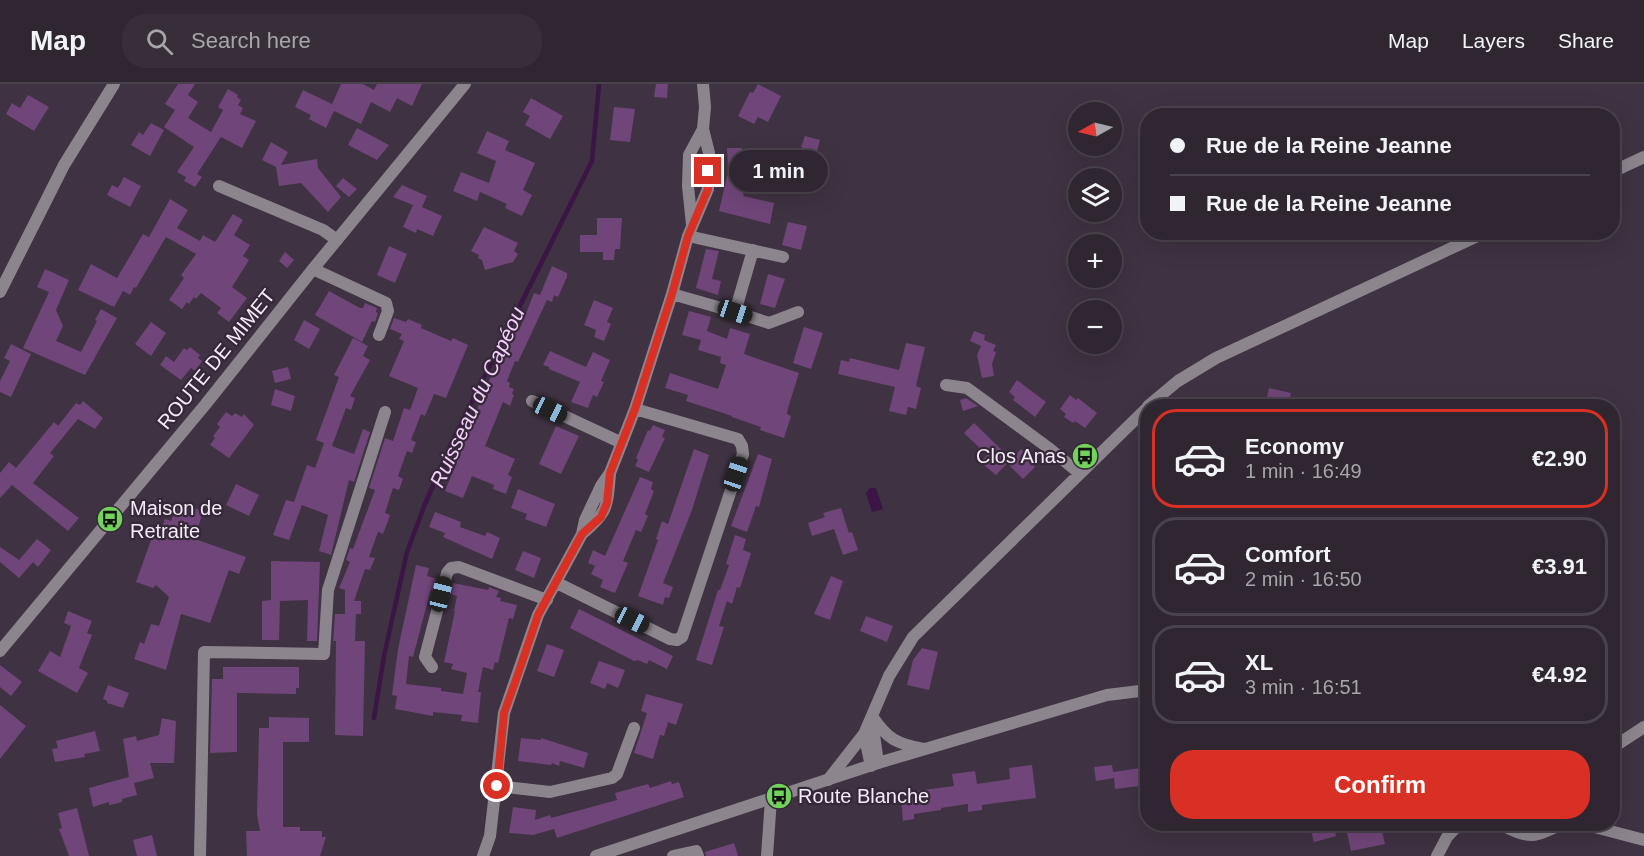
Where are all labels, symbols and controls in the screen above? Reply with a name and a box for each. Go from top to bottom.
search box [122,14,542,68]
text: Map [30,25,86,56]
icon: search [143,25,176,58]
text: Search here [191,28,311,53]
text: Map [1388,29,1429,52]
text: Layers [1462,29,1525,52]
text: Share [1558,29,1614,52]
north arrow [1068,102,1122,156]
map controls [1068,102,1122,354]
text: Rue de la Reine Jeanne [1206,133,1452,158]
callout: 1 min [729,150,828,192]
route end [694,157,721,184]
text: 1 min [752,160,805,182]
button: layers [1068,168,1122,222]
text: Rue de la Reine Jeanne [1206,191,1452,216]
button: + [1068,234,1122,288]
street label: ROUTE DE MIMET [153,285,279,433]
car [715,298,755,326]
button: − [1068,300,1122,354]
water label: Ruisseau du Capéou [425,303,529,491]
car [530,394,570,426]
icon: car [1173,432,1227,486]
text: Economy [1245,434,1344,459]
bus stop icon: Clos Anas [1070,441,1100,471]
place label: Clos Anas [976,445,1066,467]
text: €2.90 [1532,446,1587,471]
car [722,454,750,494]
text: 1 min · 16:49 [1245,460,1362,482]
place label: Maison de Retraite [130,497,222,542]
bus stop icon: Maison de Retraite [95,504,125,534]
icon: car [1173,540,1227,594]
text: Comfort [1245,542,1331,567]
text: €3.91 [1532,554,1587,579]
text: 2 min · 16:50 [1245,568,1362,590]
car [428,574,454,614]
car [612,604,652,636]
icon: car [1173,648,1227,702]
text: XL [1245,650,1273,675]
text: €4.92 [1532,662,1587,687]
text: 3 min · 16:51 [1245,676,1362,698]
button: Confirm [1170,750,1590,819]
route start [483,772,510,799]
bus stop icon: Route Blanche [764,781,794,811]
place label: Route Blanche [798,785,929,807]

